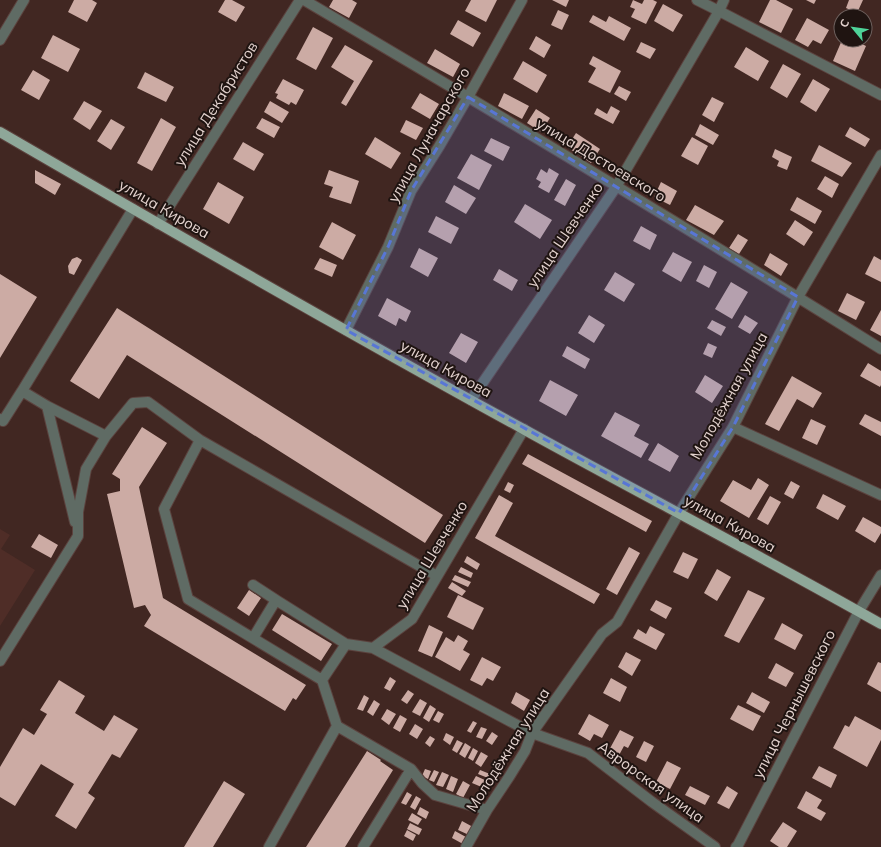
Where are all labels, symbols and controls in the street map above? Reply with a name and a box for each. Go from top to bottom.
north arrow [833,8,873,48]
text: С [836,16,852,30]
street label: улица Декабристов [170,38,262,170]
street label: улица Луначарского [383,64,474,206]
street label: улица Достоевского [533,113,670,206]
street label: улица Кирова [115,175,213,242]
street label: улица Шевченко [522,178,607,291]
street label: Молодёжная улица [686,329,771,463]
street label: улица Кирова [397,336,495,402]
street label: улица Кирова [681,491,779,557]
street label: улица Шевченко [392,497,471,612]
street label: улица Чернышевского [748,626,839,781]
street label: Молодёжная улица [462,684,553,815]
street label: Аврорская улица [594,737,708,827]

